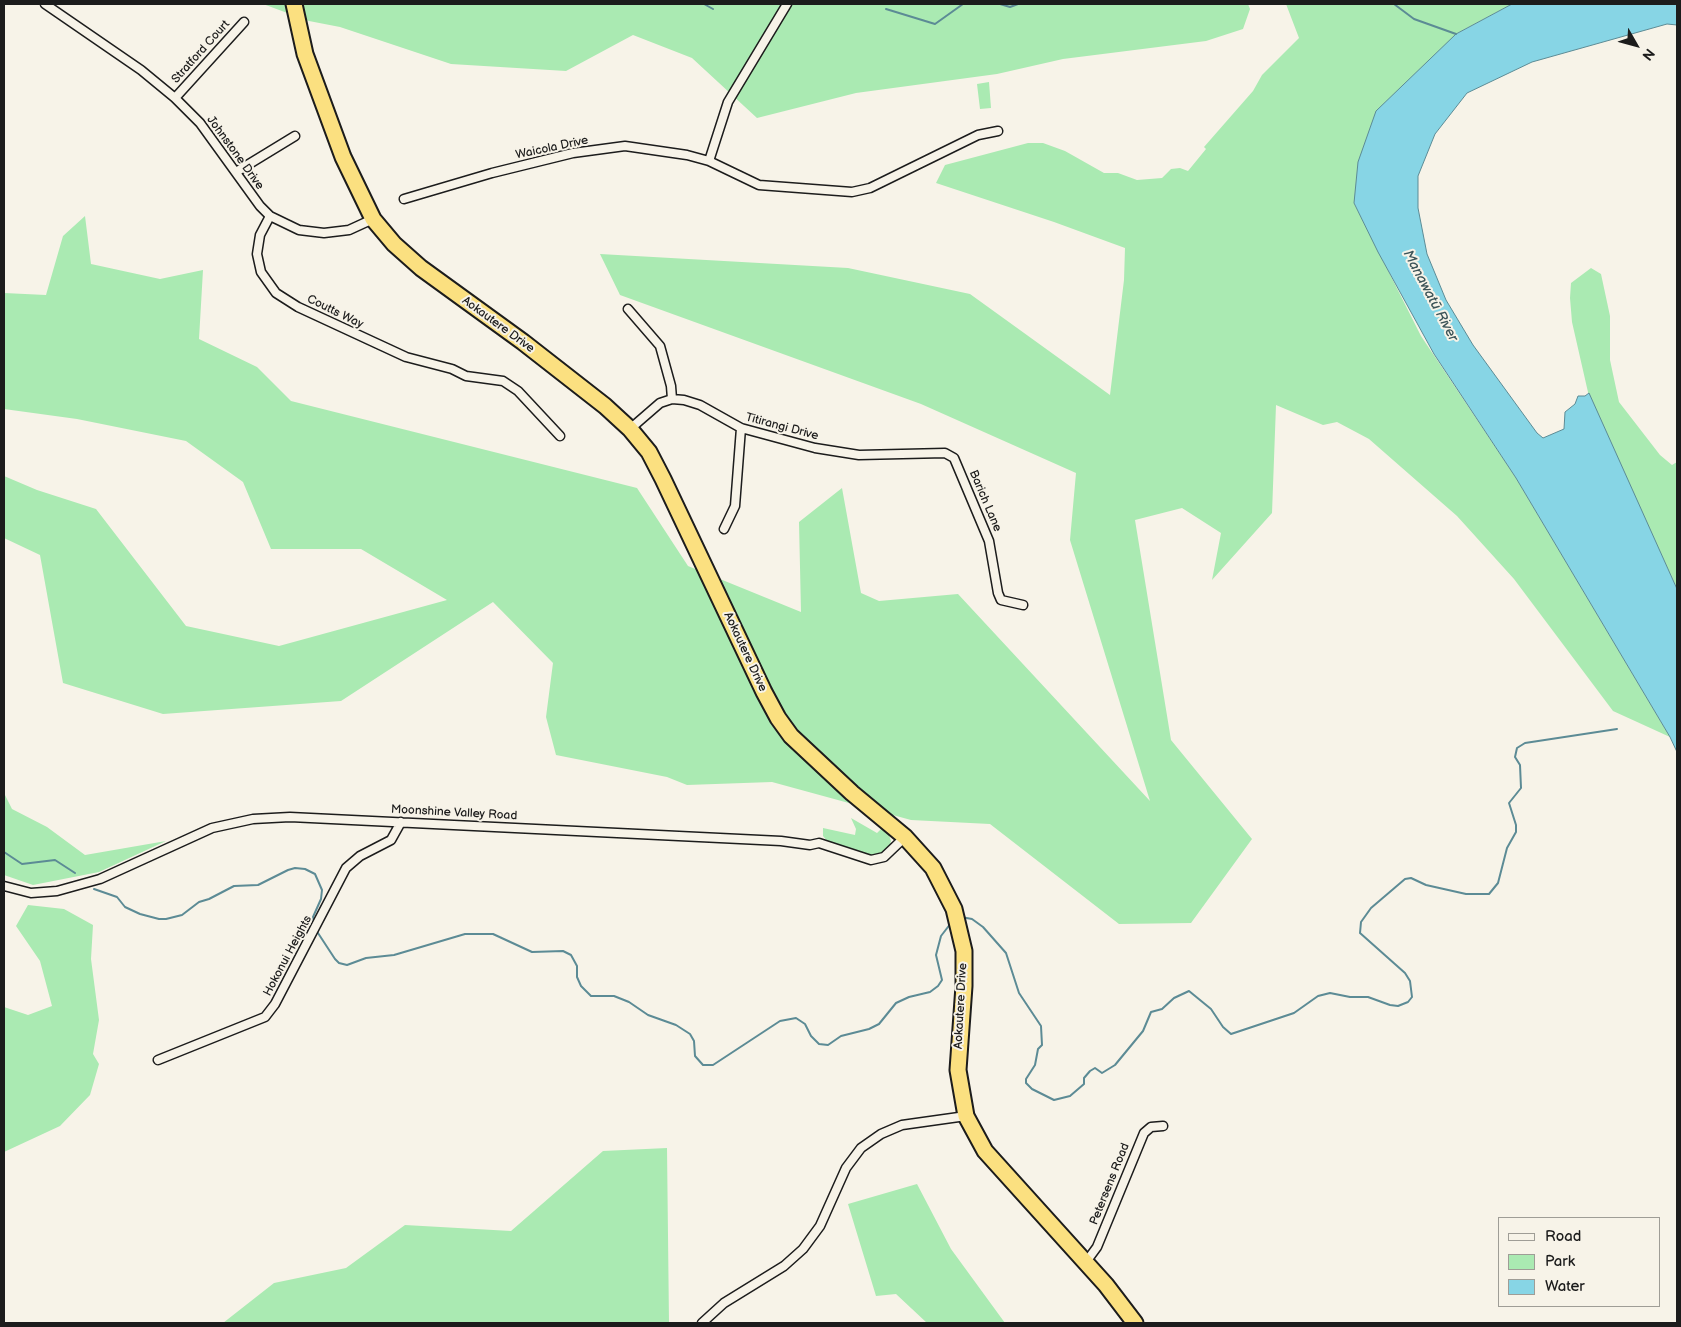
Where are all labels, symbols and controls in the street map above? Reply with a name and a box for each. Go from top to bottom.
street label: Stratford Court [169,18,233,86]
north arrow [1611,20,1661,70]
text: N [1638,45,1658,64]
street label: Johnstone Drive [203,113,267,193]
street label: Waicola Drive [514,133,590,163]
water label: Manawatū River [1399,247,1461,345]
street label: Coutts Way [305,292,365,332]
street label: Aokautere Drive [459,294,537,356]
street label: Titirangi Drive [744,410,820,444]
street label: Barich Lane [966,468,1004,534]
street label: Aokautere Drive [720,610,770,694]
street label: Moonshine Valley Road [390,803,518,823]
street label: Hokonui Heights [261,913,315,999]
street label: Aokautere Drive [952,963,970,1049]
street label: Petersens Road [1087,1141,1133,1227]
legend [1498,1217,1661,1307]
text: Road [1545,1227,1581,1246]
text: Park [1545,1252,1575,1271]
text: Water [1545,1277,1585,1296]

